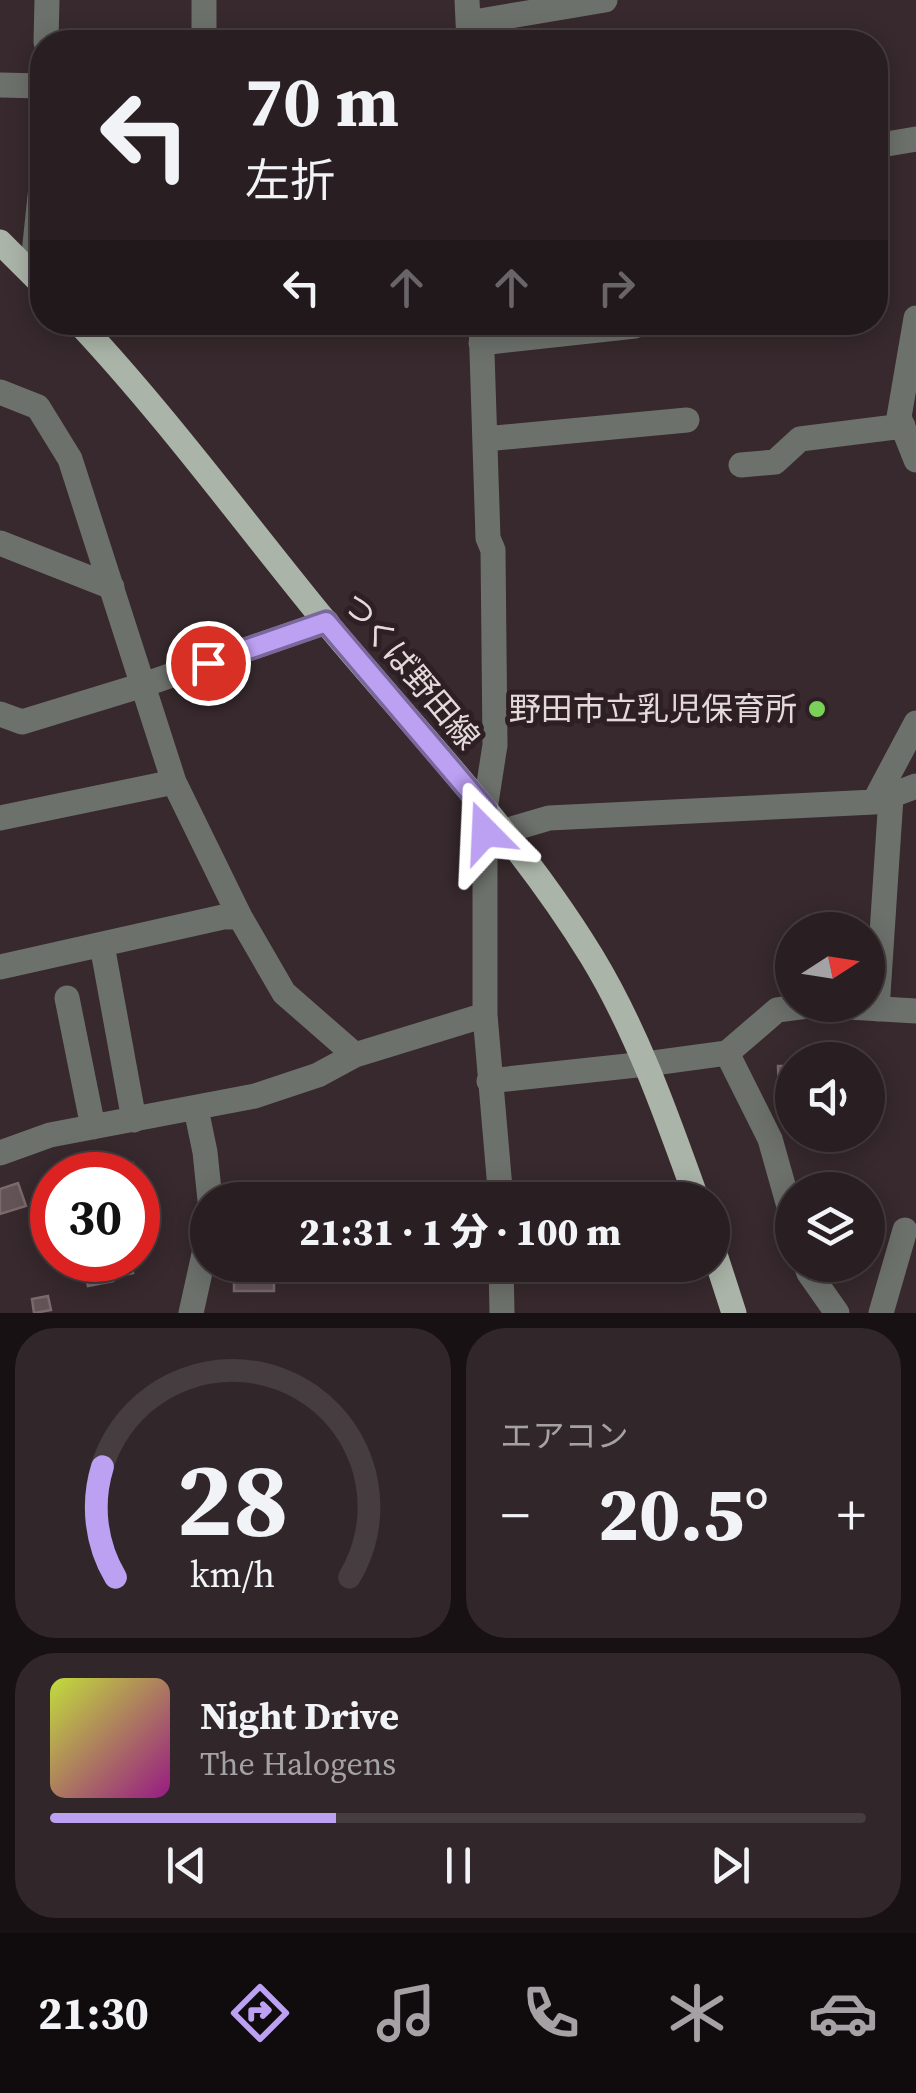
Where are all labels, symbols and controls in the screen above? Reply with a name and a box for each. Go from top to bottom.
text: 70 m [245,53,399,149]
icon: left [80,70,210,200]
text: 左折 [245,149,335,211]
icon: left [274,260,329,315]
icon: ahead [379,260,434,315]
icon: ahead [484,260,539,315]
icon: right [589,260,644,315]
street label: つくば野田線 [332,583,490,759]
pin [166,621,251,706]
icon: arrive [181,636,236,691]
place label: 野田市立乳児保育所 [509,687,797,731]
marker: 野田市立乳児保育所 [806,698,828,720]
position arrow [433,780,537,884]
north arrow [775,912,885,1022]
map controls [775,912,885,1282]
button: sound [775,1042,885,1152]
speed limit sign: 30 [30,1152,160,1282]
button: layers [775,1172,885,1282]
text: 21:31 · 1 分 · 100 m [299,1206,621,1258]
text: エアコン [501,1414,629,1458]
text: 28 [176,1427,289,1570]
text: 20.5° [598,1462,769,1565]
text: − [501,1477,530,1552]
text: + [837,1477,866,1552]
text: km/h [190,1550,275,1599]
text: Night Drive [200,1690,399,1742]
text: The Halogens [200,1742,396,1786]
icon: previous [159,1838,214,1893]
icon: pause [431,1838,486,1893]
icon: next [703,1838,758,1893]
icon: directions [225,1978,295,2048]
icon: music [371,1978,441,2048]
icon: phone [516,1978,586,2048]
icon: climate [662,1978,732,2048]
icon: car [808,1978,878,2048]
text: 21:30 [38,1982,149,2044]

